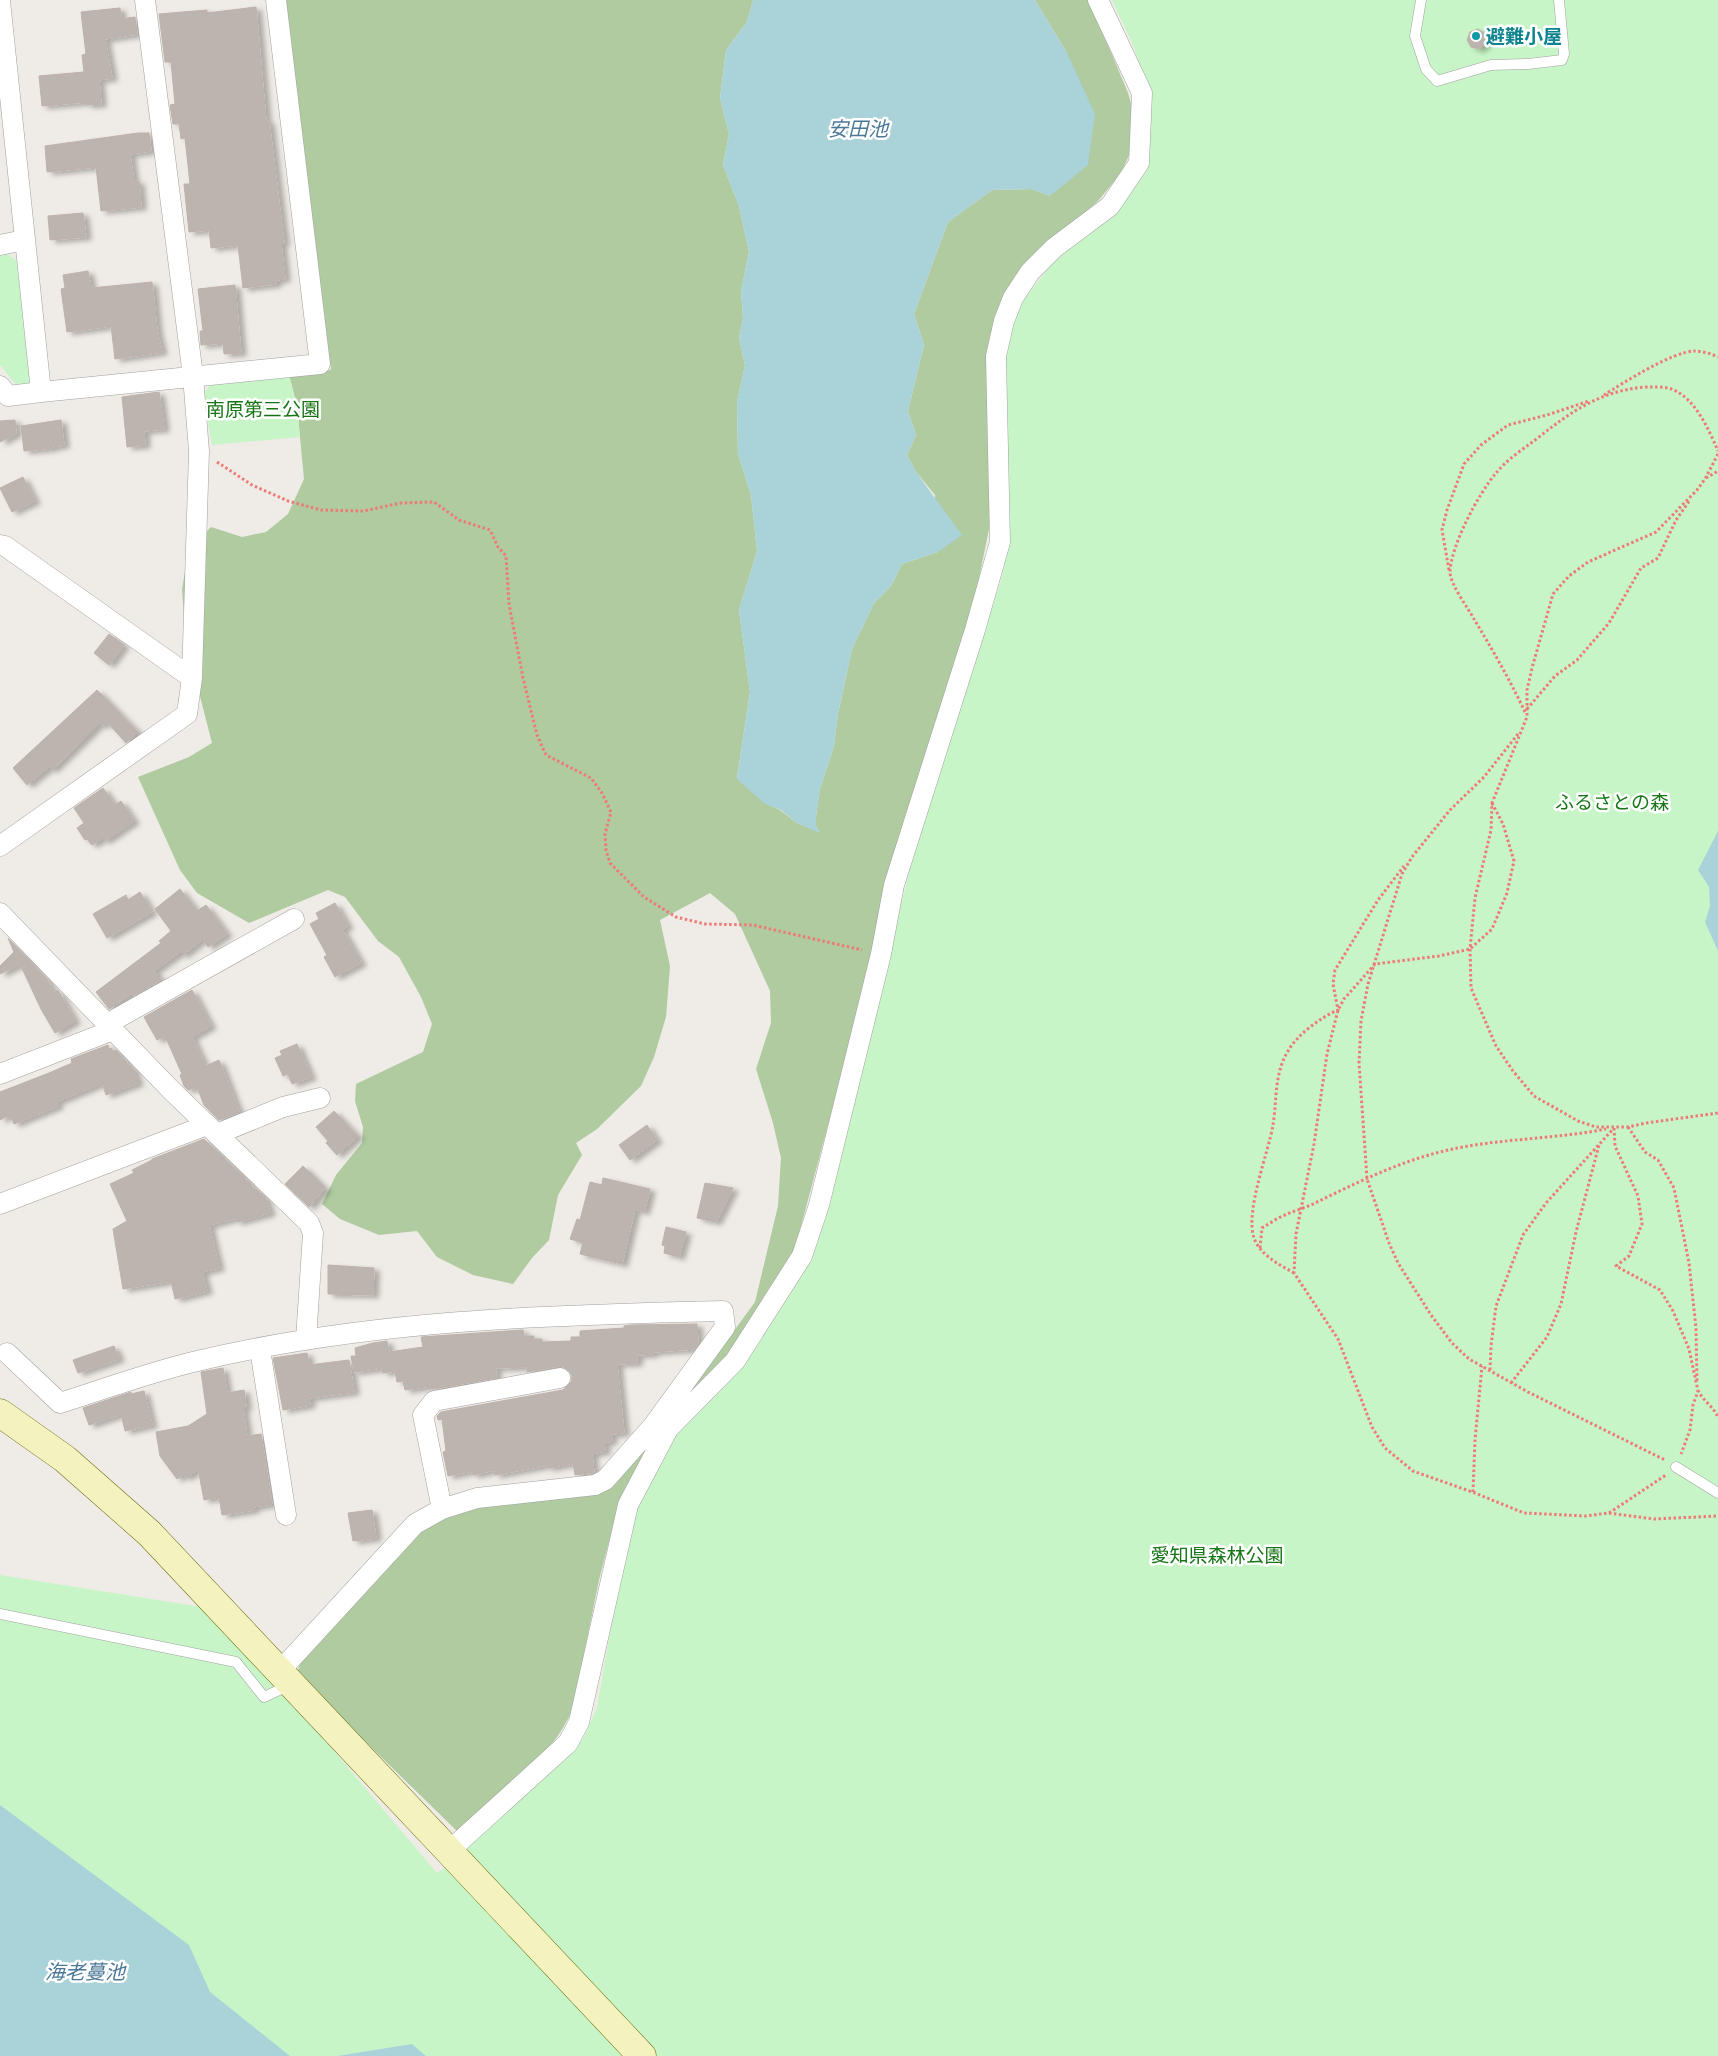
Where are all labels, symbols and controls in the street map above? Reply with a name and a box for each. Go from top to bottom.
place label: 避難小屋 [1486,25,1562,48]
marker: 避難小屋 [1470,30,1482,42]
water label: 安田池 [828,117,890,141]
park label: 南原第三公園 [206,398,320,421]
park label: ふるさとの森 [1555,791,1669,814]
park label: 愛知県森林公園 [1150,1544,1284,1567]
water label: 海老蔓池 [45,1960,127,1984]

